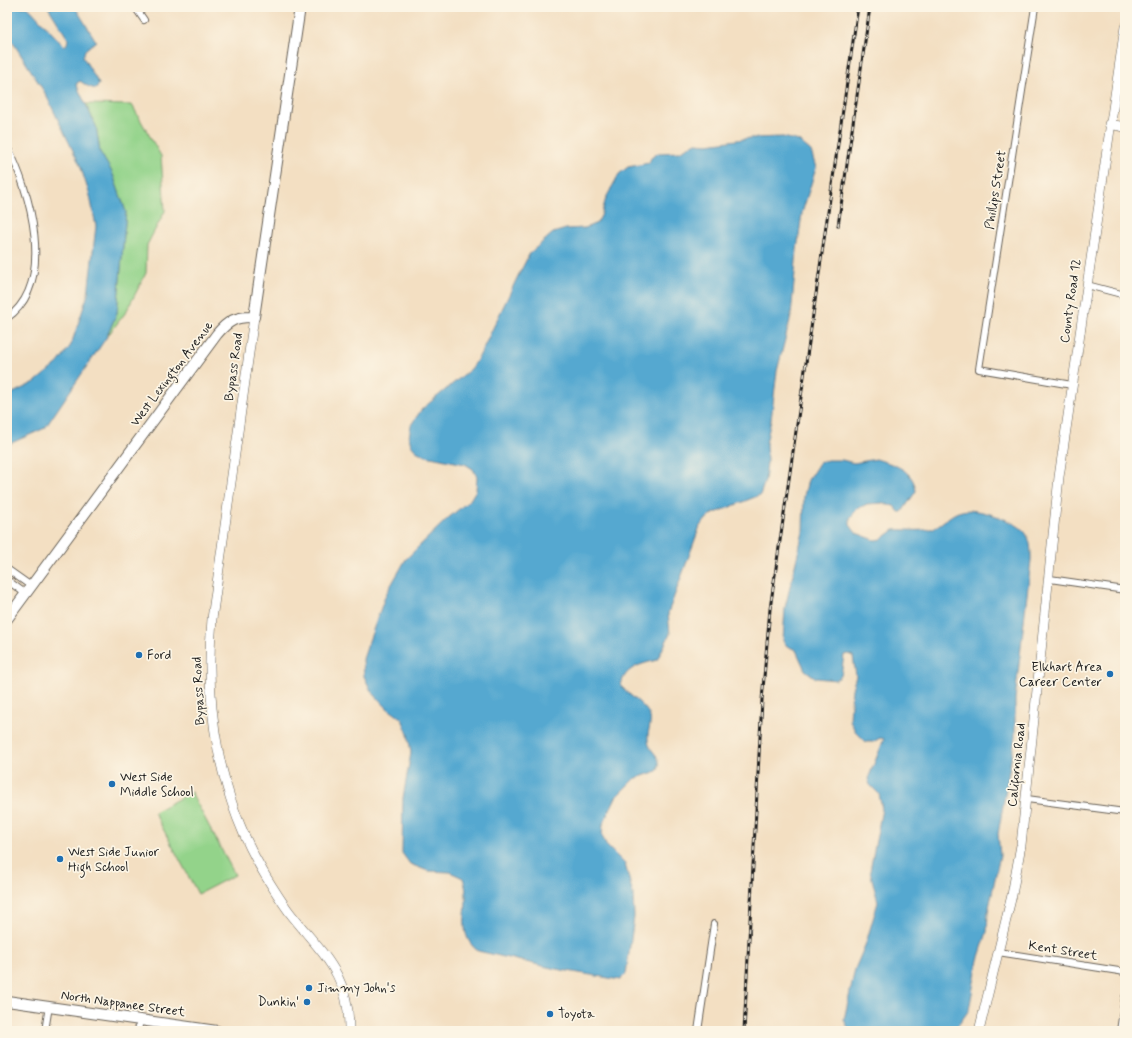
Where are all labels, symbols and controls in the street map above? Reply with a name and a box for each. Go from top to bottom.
street label: Phillips Street [981,149,1011,231]
street label: County Road 12 [1057,258,1085,344]
street label: West Lexington Avenue [127,318,219,431]
street label: Bypass Road [221,332,247,402]
place label: Ford [147,647,171,664]
marker: Ford [134,650,144,660]
street label: Bypass Road [189,656,209,726]
place label: Elkhart Area Career Center [1019,659,1103,691]
marker: Elkhart Area Career Center [1105,669,1115,679]
street label: California Road [1004,722,1032,808]
place label: West Side Middle School [120,769,194,801]
marker: West Side Middle School [107,779,117,789]
place label: West Side Junior High School [68,844,160,878]
marker: West Side Junior High School [55,854,65,864]
street label: Kent Street [1027,937,1099,965]
place label: Jimmy John's [317,980,396,997]
marker: Jimmy John's [304,983,314,993]
street label: North Nappanee Street [60,987,187,1021]
place label: Dunkin' [258,994,299,1011]
marker: Dunkin' [302,997,312,1007]
place label: Toyota [558,1006,595,1023]
marker: Toyota [545,1009,555,1019]

